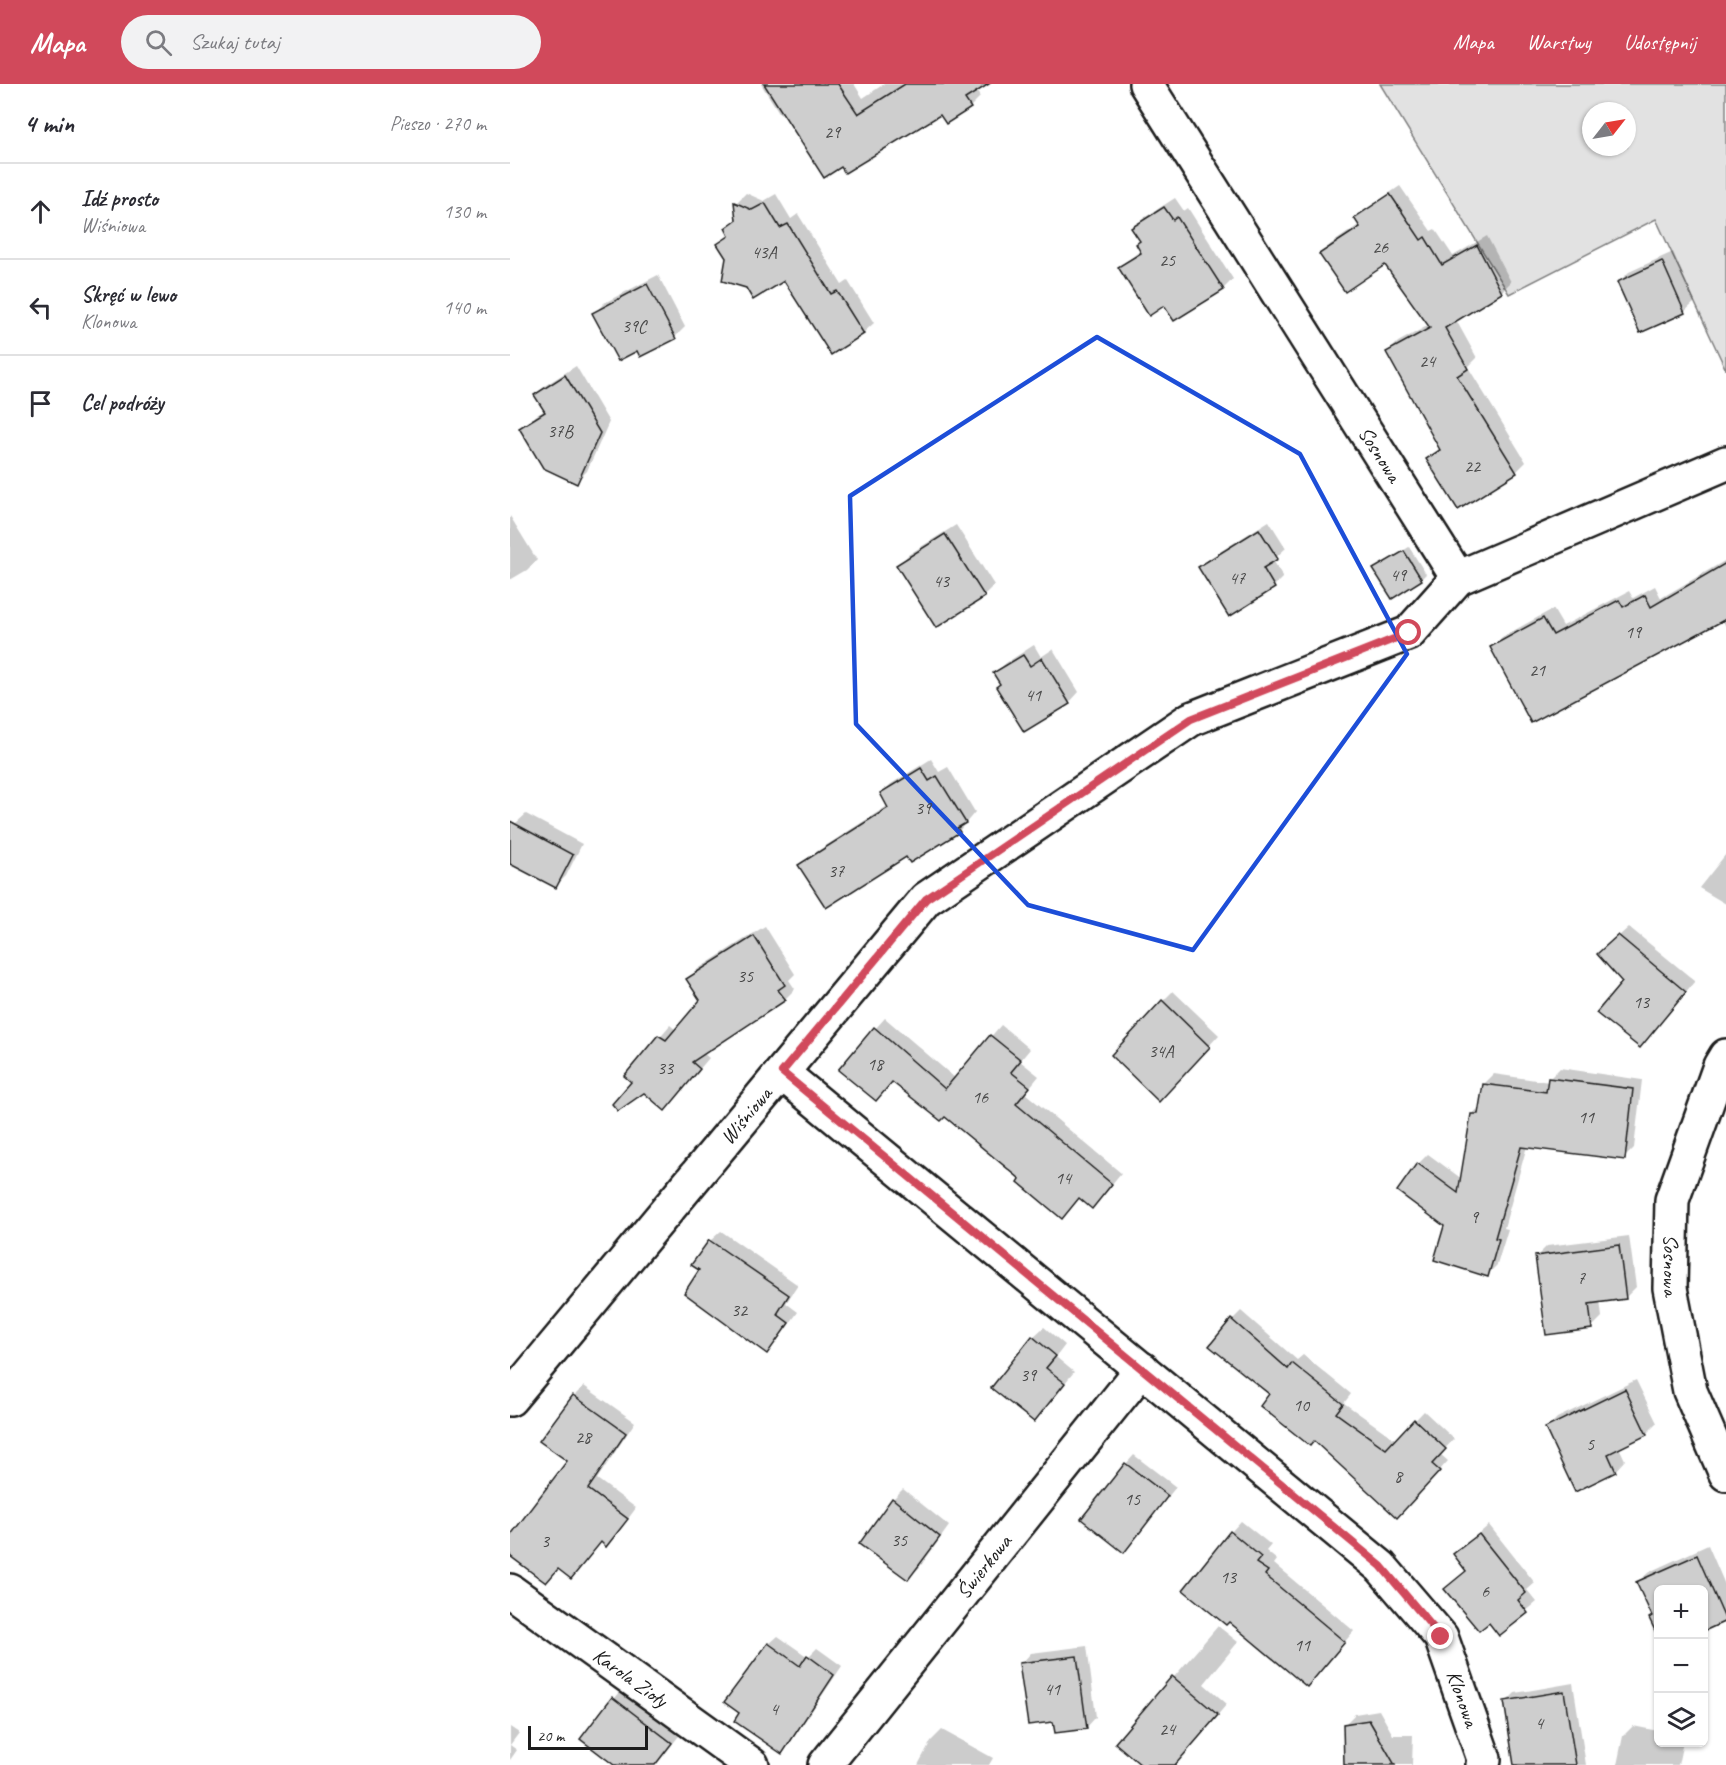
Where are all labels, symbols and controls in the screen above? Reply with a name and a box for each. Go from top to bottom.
search box [121,15,541,69]
text: Mapa [30,25,85,60]
icon: search [142,26,175,59]
text: Szukaj tutaj [190,28,280,56]
text: Mapa [1453,29,1494,55]
text: Warstwy [1527,29,1591,55]
text: Udostępnij [1624,29,1696,55]
north arrow [1582,102,1636,156]
text: 4 min [24,107,74,140]
text: Pieszo · 270 m [390,111,486,136]
house number: 29 [824,121,842,143]
text: Idź prosto [81,185,158,213]
icon: ahead [24,195,57,228]
text: 130 m [443,199,486,224]
text: Wiśniowa [81,213,145,238]
house number: 26 [1372,236,1389,258]
house number: 43A [751,241,778,263]
house number: 25 [1159,249,1176,271]
text: Skręć w lewo [81,281,176,309]
icon: left [24,291,57,324]
text: 140 m [443,295,486,320]
text: Klonowa [81,309,136,334]
house number: 39C [622,315,649,337]
house number: 24 [1419,350,1437,372]
icon: arrive [24,387,57,420]
text: Cel podróży [81,389,164,417]
house number: 37B [547,420,574,442]
street label: Sosnowa [1353,422,1408,489]
house number: 22 [1464,455,1482,477]
house number: 49 [1390,564,1408,586]
house number: 47 [1229,567,1246,589]
house number: 43 [933,570,951,592]
route start [1395,619,1421,645]
house number: 19 [1625,621,1643,643]
house number: 21 [1529,659,1546,681]
house number: 41 [1025,684,1042,706]
house number: 39 [915,797,933,819]
house number: 37 [828,860,845,882]
house number: 35 [737,965,754,987]
house number: 13 [1633,991,1651,1013]
house number: 34A [1148,1040,1175,1062]
house number: 18 [867,1053,885,1075]
house number: 33 [657,1057,675,1079]
street label: Wiśniowa [715,1079,779,1149]
house number: 16 [972,1086,989,1108]
house number: 11 [1578,1106,1595,1128]
house number: 14 [1055,1167,1073,1189]
house number: 9 [1470,1206,1480,1228]
street label: Sosnowa [1657,1234,1685,1300]
house number: 7 [1577,1267,1586,1289]
house number: 32 [731,1299,749,1321]
house number: 39 [1020,1364,1038,1386]
house number: 10 [1293,1394,1311,1416]
house number: 28 [575,1426,593,1448]
house number: 5 [1586,1433,1595,1455]
house number: 8 [1394,1465,1404,1487]
house number: 15 [1124,1488,1141,1510]
street label: Świerkowa [950,1528,1018,1604]
house number: 35 [891,1529,908,1551]
house number: 3 [541,1530,551,1552]
house number: 13 [1220,1566,1238,1588]
house number: 6 [1481,1580,1490,1602]
map controls [1654,1585,1708,1747]
button: + [1654,1585,1708,1639]
route end [1427,1623,1453,1649]
house number: 11 [1294,1634,1311,1656]
button: − [1654,1639,1708,1693]
street label: Karola Zioły [588,1642,674,1714]
street label: Klonowa [1441,1667,1485,1733]
house number: 41 [1044,1678,1061,1700]
button: layers [1654,1693,1708,1747]
house number: 4 [770,1698,780,1720]
house number: 4 [1535,1712,1545,1734]
house number: 24 [1159,1718,1177,1740]
scale bar [528,1723,648,1750]
text: 20 m [537,1726,564,1746]

